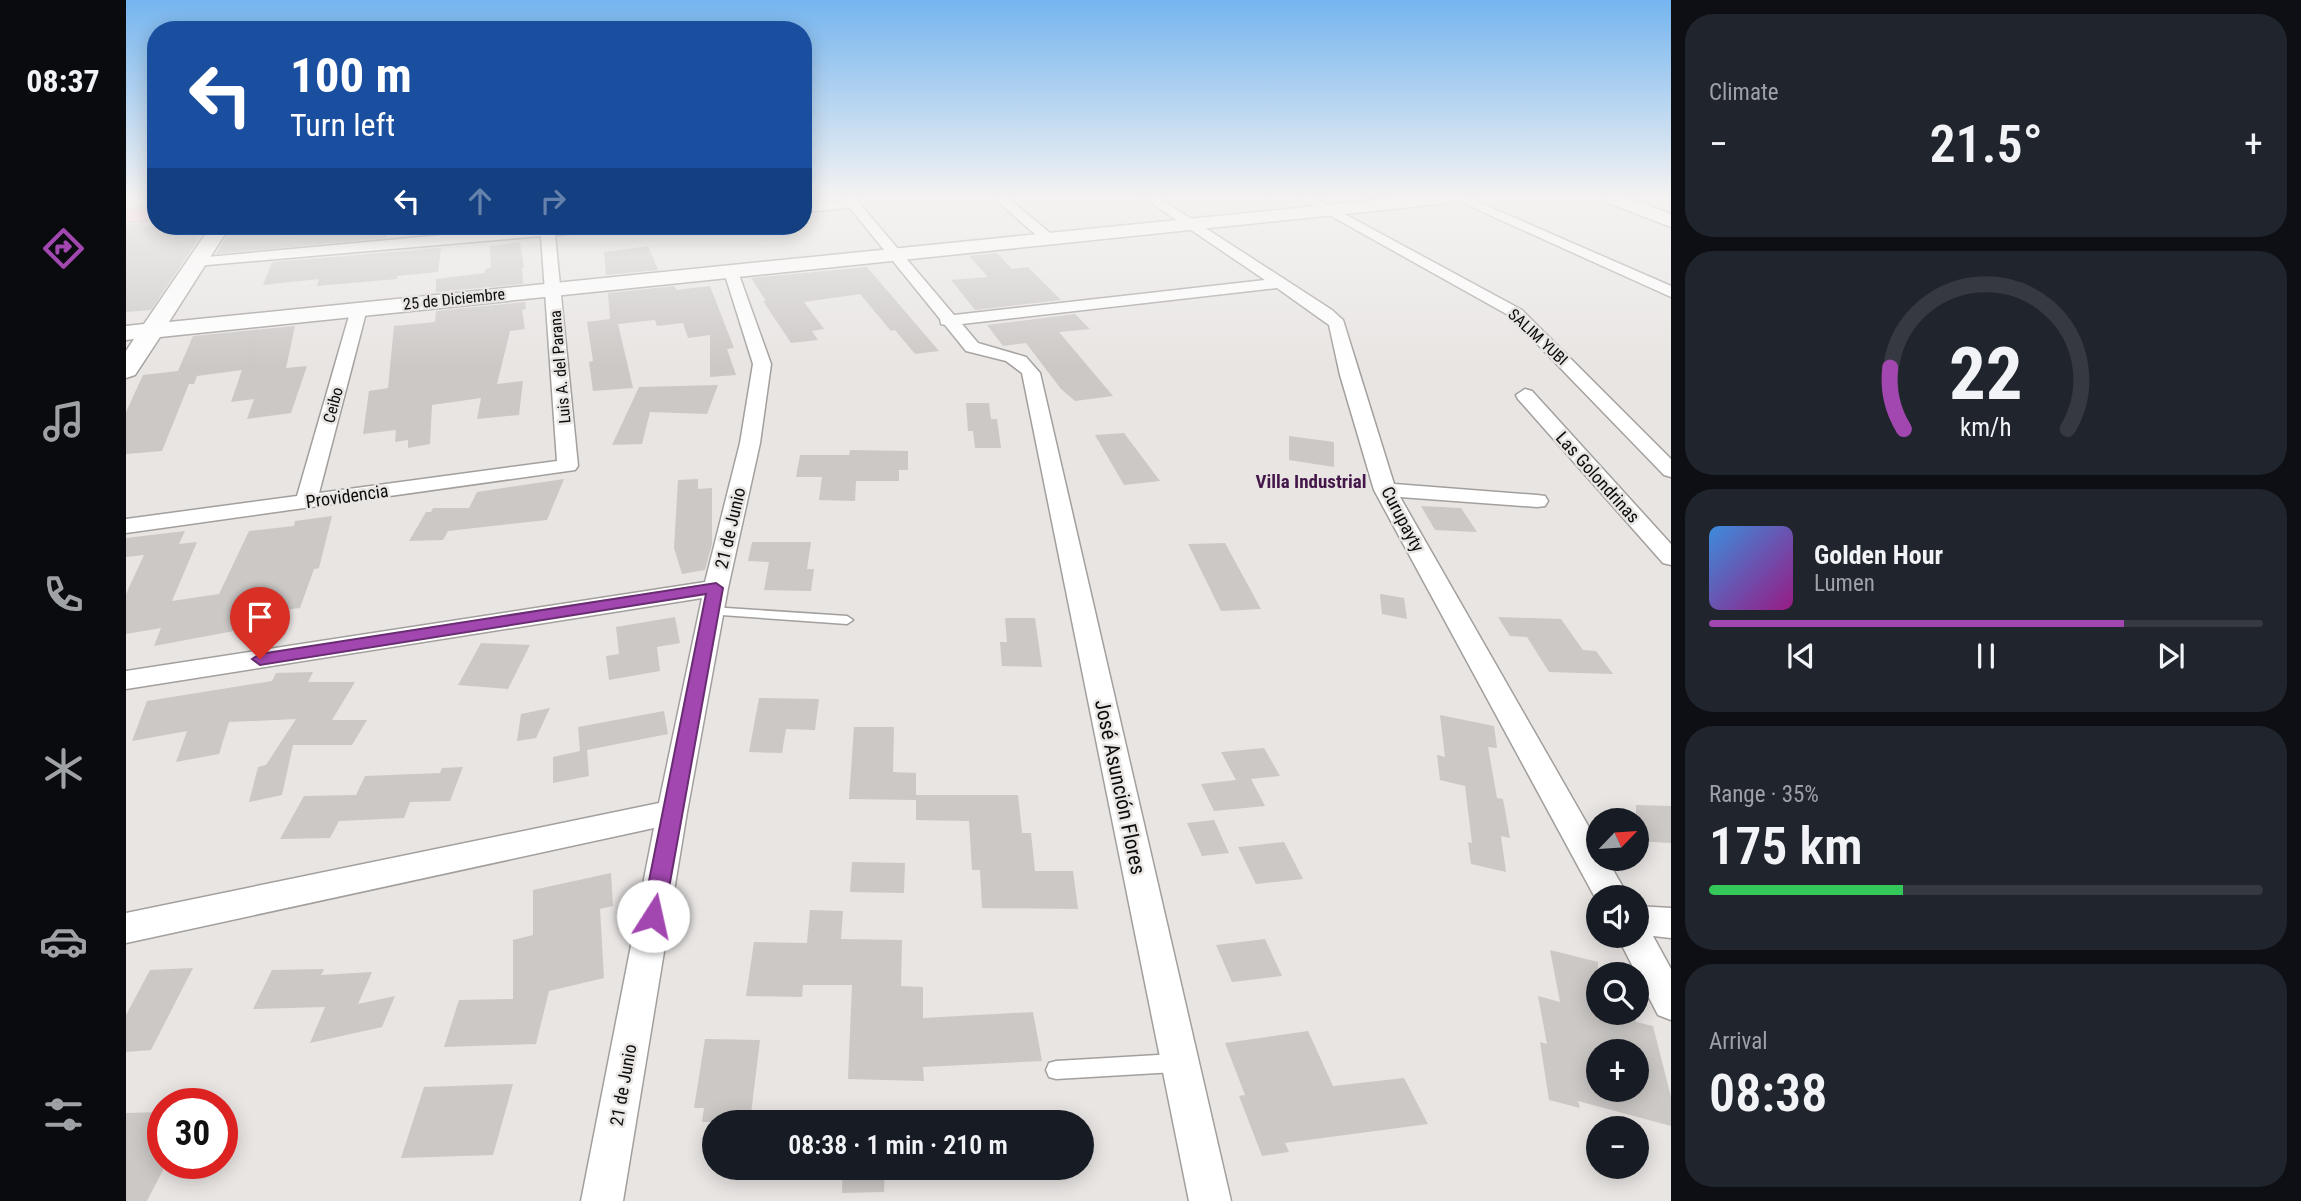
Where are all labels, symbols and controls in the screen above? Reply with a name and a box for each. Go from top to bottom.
text: 100 m [290,47,412,104]
icon: left [175,49,266,140]
text: 08:37 [26,62,100,100]
text: Climate [1709,79,1779,106]
text: Turn left [290,106,395,144]
text: 21.5° [1929,114,2043,175]
text: − [1709,122,1728,166]
text: + [2244,122,2263,166]
icon: left [388,182,426,220]
icon: ahead [461,182,499,220]
icon: right [534,182,572,220]
icon: directions [39,224,88,273]
street label: 25 de Diciembre [402,284,506,314]
street label: SALIM YUBI [1504,305,1572,369]
street label: Luis A. del Parana [546,310,574,424]
text: 22 [1949,332,2023,418]
street label: Ceibo [319,385,347,425]
icon: music [39,397,88,446]
text: km/h [1960,413,2012,442]
street label: Las Golondrinas [1552,427,1644,527]
district label: Villa Industrial [1255,470,1367,493]
street label: Providencia [304,480,390,512]
street label: Curupayty [1377,483,1429,556]
street label: 21 de Junio [710,485,750,571]
text: Golden Hour [1814,540,1943,570]
icon: phone [39,570,88,619]
text: Lumen [1814,570,1875,597]
pin [230,587,290,659]
icon: arrive [241,598,279,636]
icon: previous [1782,637,1820,675]
icon: pause [1967,637,2005,675]
icon: next [2152,637,2190,675]
street label: José Asunción Flores [1090,697,1150,877]
icon: climate [39,744,88,793]
text: Range · 35% [1709,781,1819,808]
north arrow [1586,808,1648,872]
map controls [1586,808,1649,1179]
text: 175 km [1709,816,1863,877]
position arrow [616,879,690,953]
button: sound [1586,885,1649,948]
icon: car [39,917,88,966]
button: search [1586,962,1649,1025]
text: Arrival [1709,1028,1768,1055]
button: + [1586,1039,1649,1102]
street label: 21 de Junio [605,1042,641,1128]
text: 08:38 [1709,1063,1827,1124]
speed limit sign: 30 [147,1088,238,1179]
icon: filters [39,1090,88,1139]
button: − [1586,1116,1649,1179]
text: 08:38 · 1 min · 210 m [788,1130,1008,1160]

